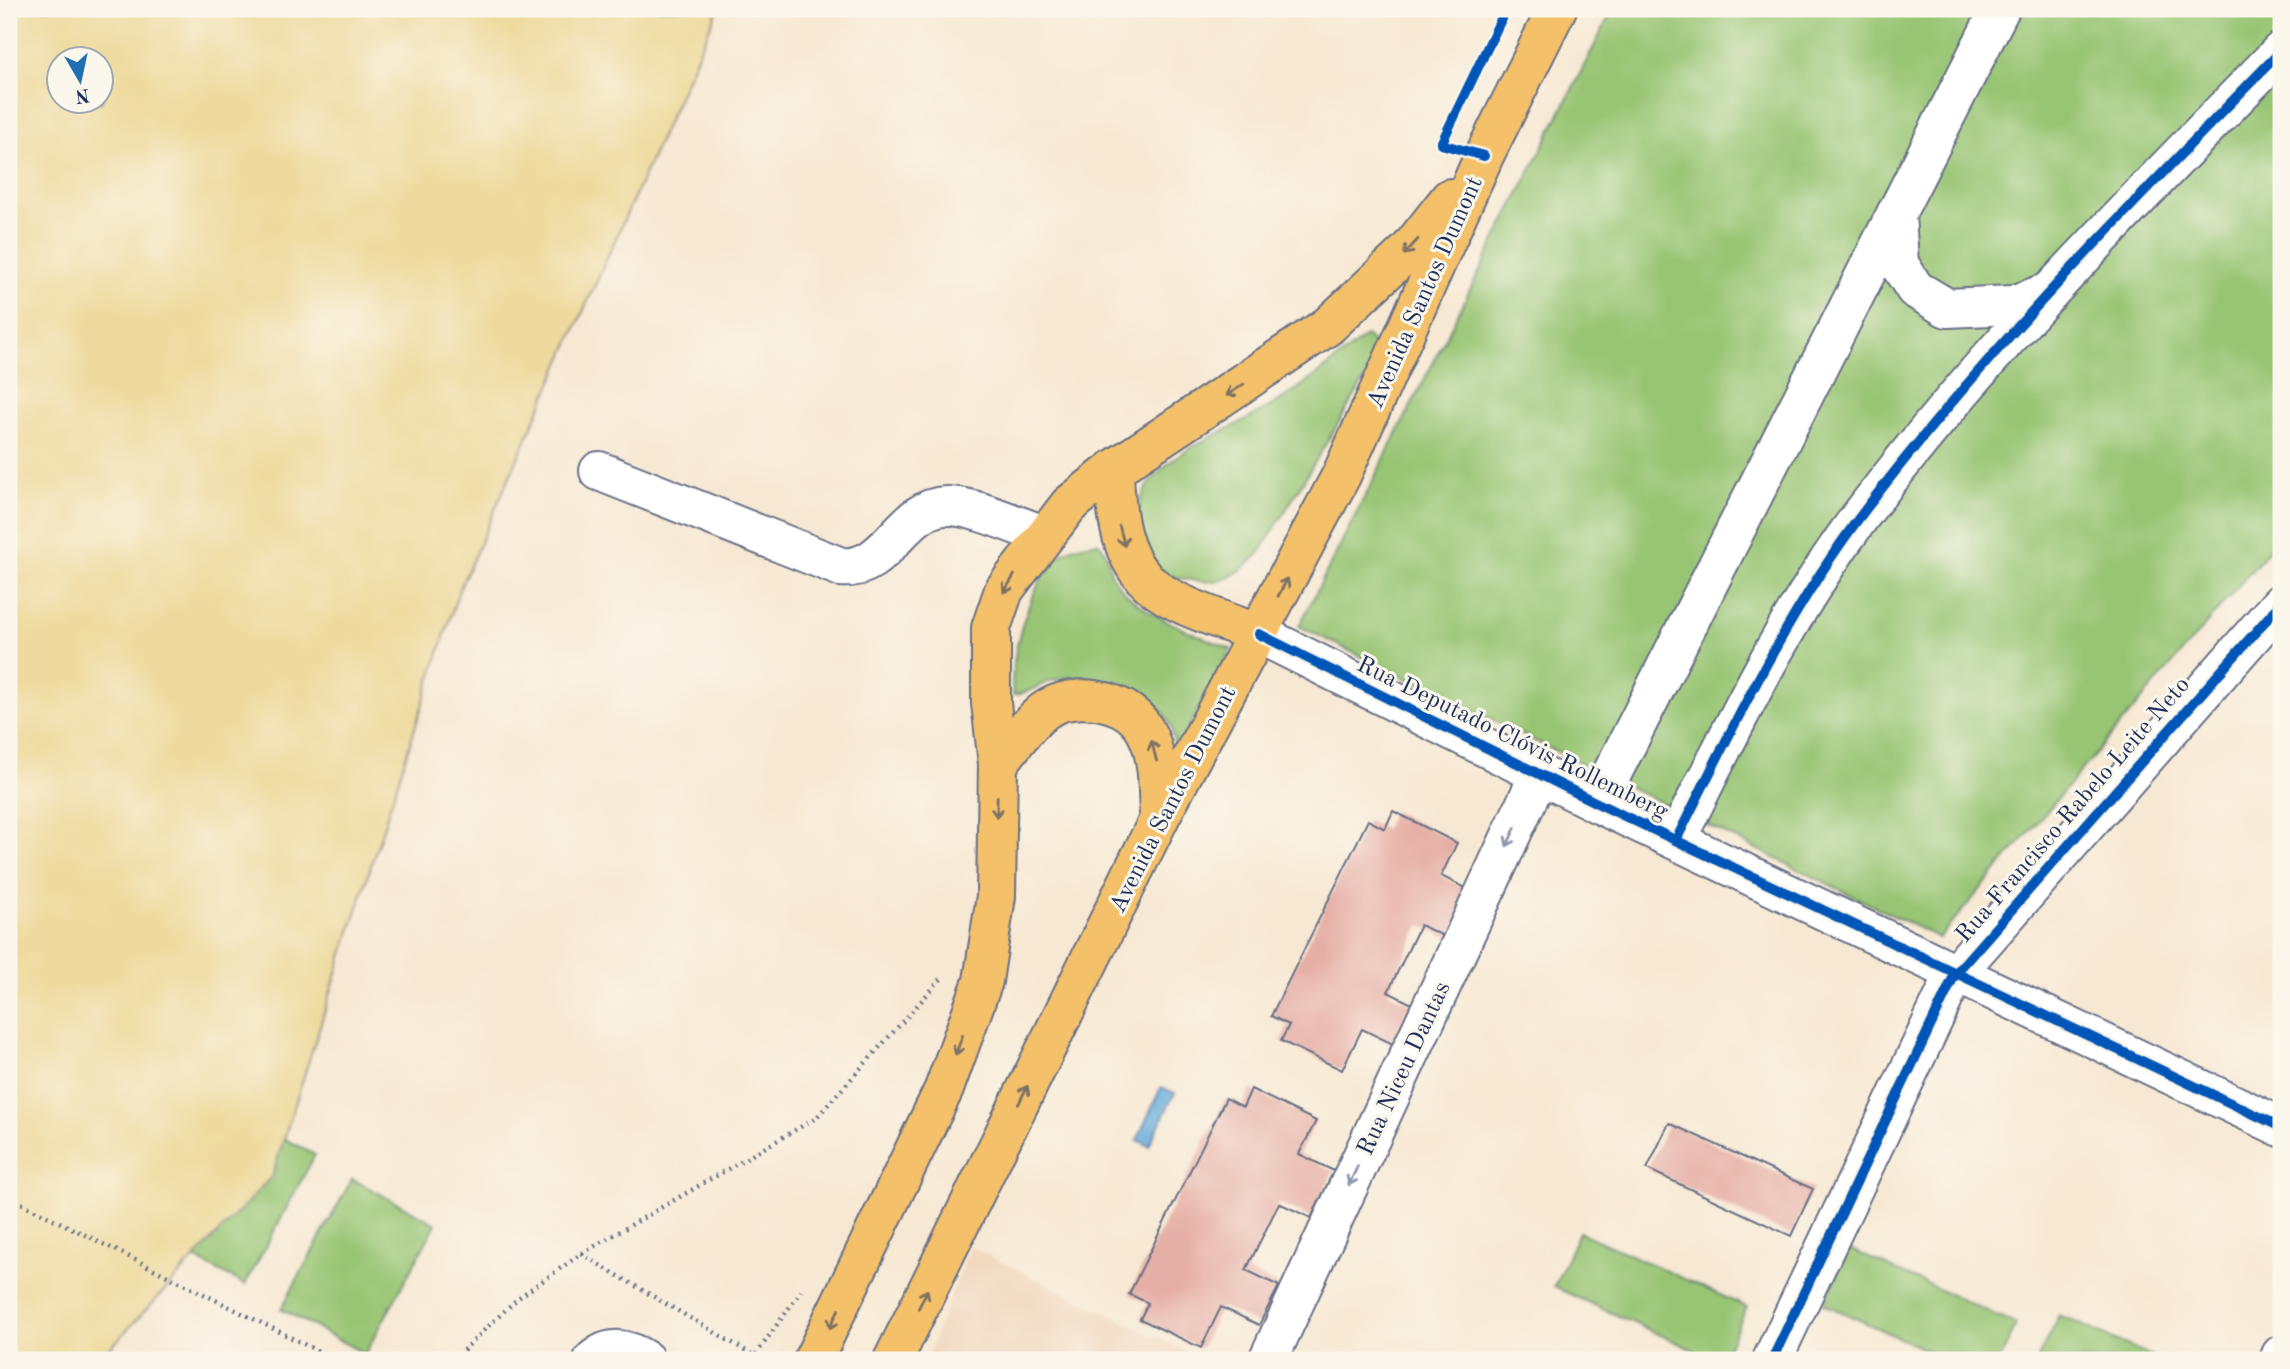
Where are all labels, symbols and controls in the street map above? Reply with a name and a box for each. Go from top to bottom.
north arrow [46,46,116,116]
text: N [73,84,91,105]
street label: Avenida Santos Dumont [1364,173,1488,412]
one-way arrow [1402,238,1419,255]
one-way arrow [1226,383,1245,397]
one-way arrow [1116,525,1129,547]
one-way arrow [1002,573,1016,593]
one-way arrow [1277,577,1290,598]
street label: Rua Deputado Clóvis Rollemberg [1353,653,1672,825]
street label: Rua Francisco Rabelo Leite Neto [1952,673,2195,948]
street label: Avenida Santos Dumont [1106,683,1241,917]
one-way arrow [1147,740,1160,763]
one-way arrow [990,795,1004,818]
one-way arrow [1503,826,1517,847]
street label: Rua Niceu Dantas [1354,978,1456,1159]
one-way arrow [952,1034,965,1056]
one-way arrow [1017,1085,1031,1106]
one-way arrow [1346,1165,1359,1187]
one-way arrow [916,1289,930,1310]
one-way arrow [827,1308,840,1329]

